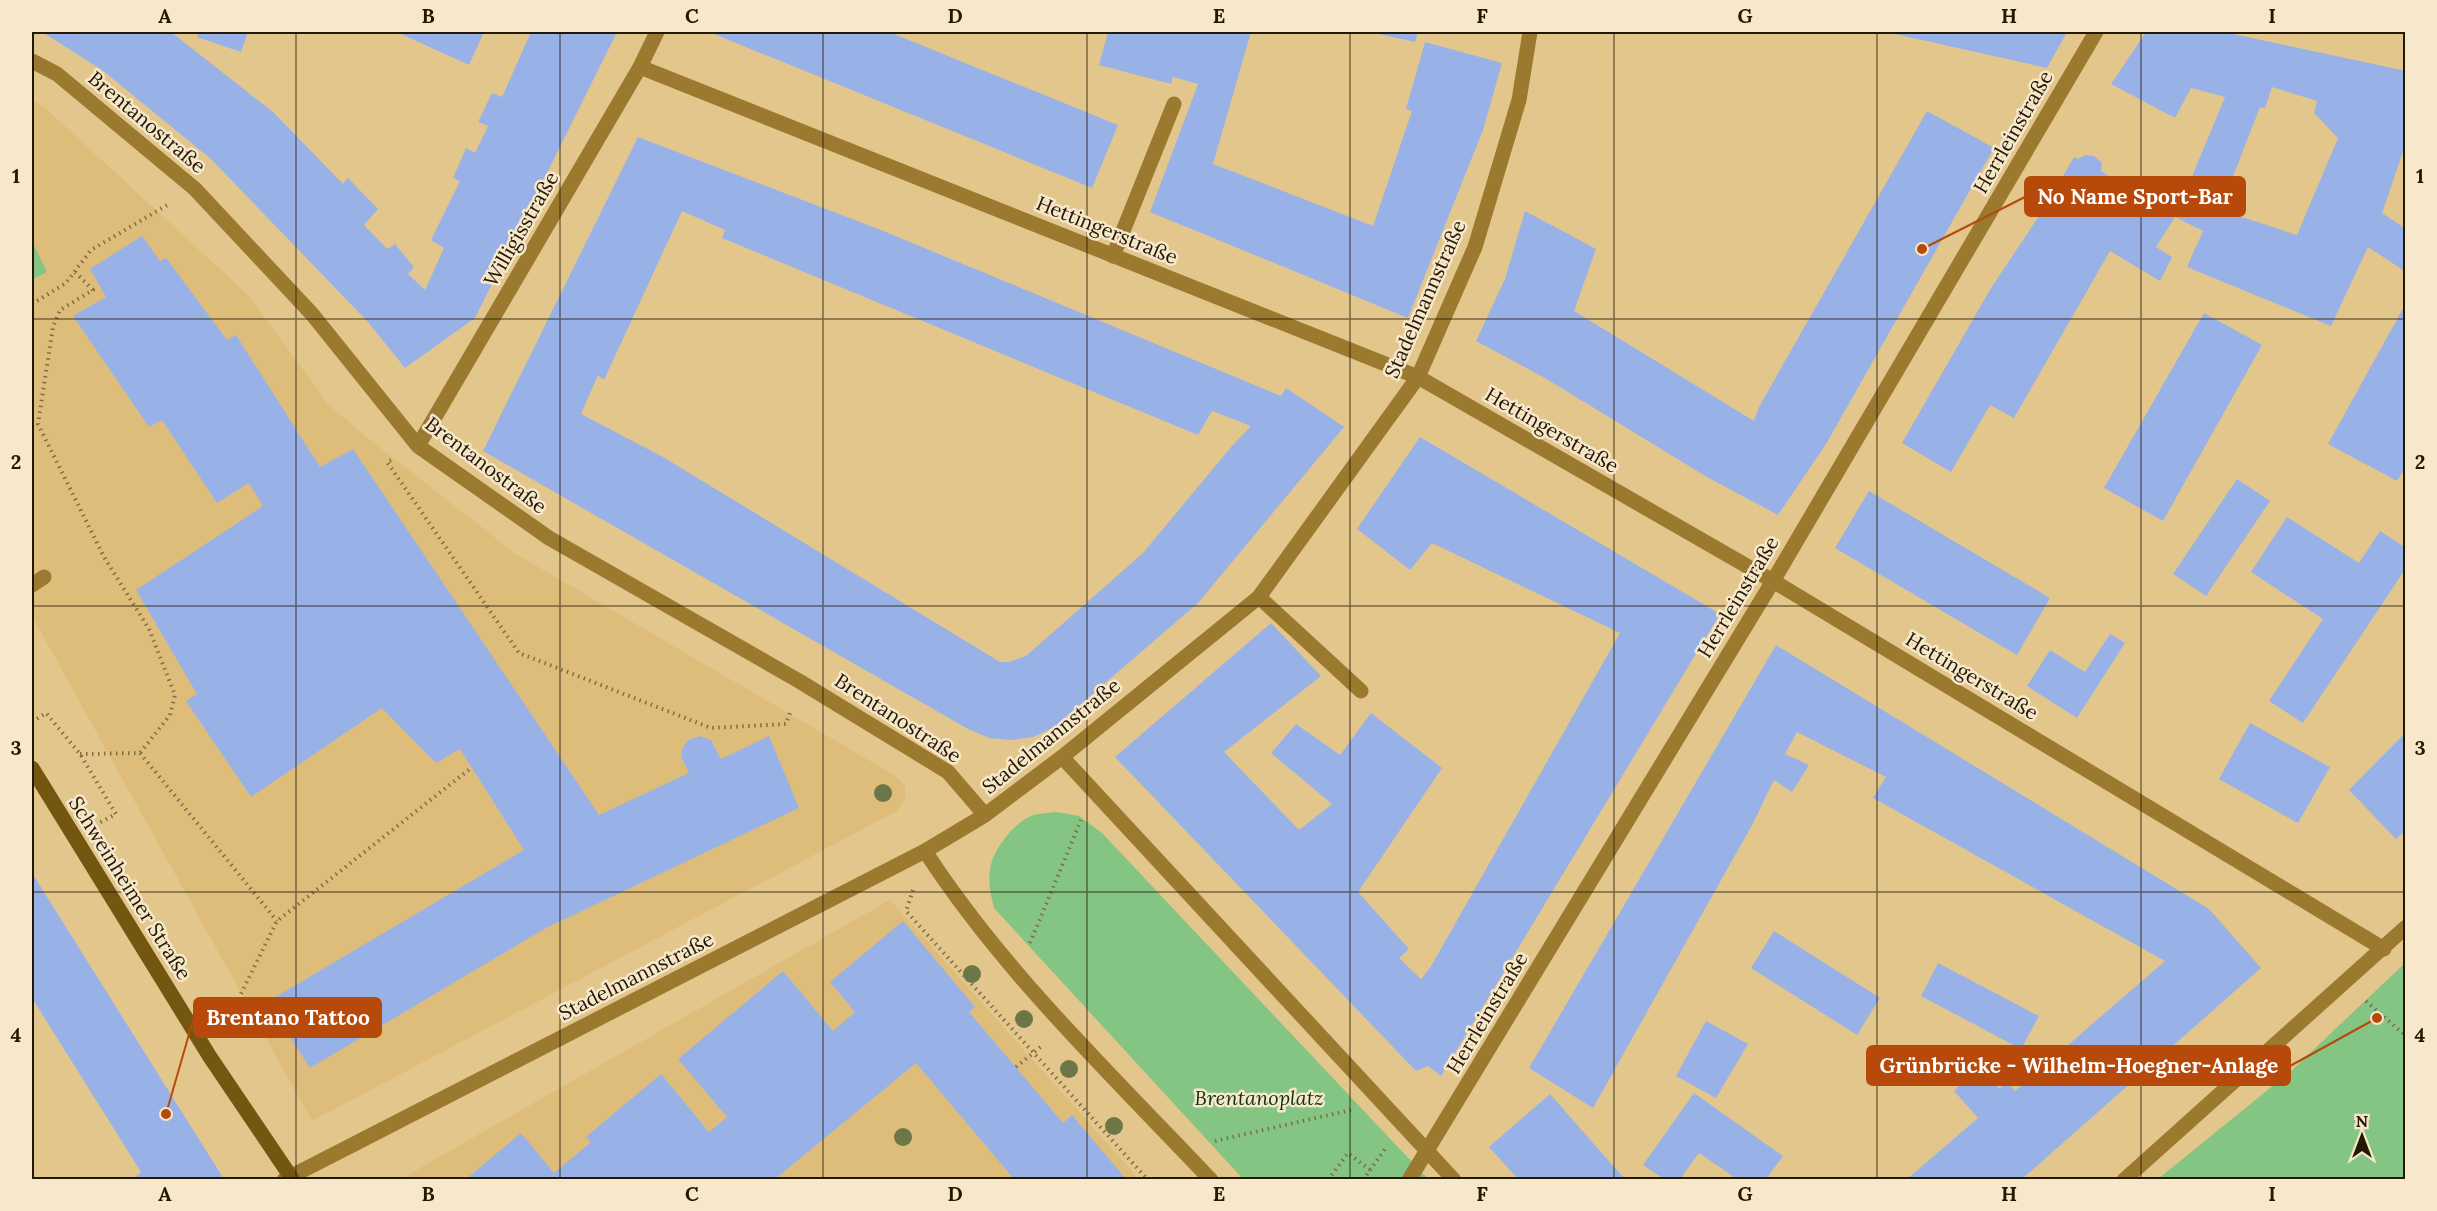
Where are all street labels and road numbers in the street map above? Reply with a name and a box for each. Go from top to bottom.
street label: Brentanostraße [83,65,211,178]
street label: Herrleinstraße [1967,66,2058,198]
street label: Willigisstraße [478,167,564,291]
street label: Hettingerstraße [1033,190,1182,269]
street label: Stadelmannstraße [1378,216,1471,382]
street label: Hettingerstraße [1481,381,1624,478]
street label: Brentanostraße [421,411,552,519]
street label: Herrleinstraße [1691,531,1784,662]
street label: Hettingerstraße [1902,626,2043,725]
street label: Brentanostraße [830,667,966,768]
street label: Stadelmannstraße [977,672,1125,799]
street label: Schweinheimer Straße [64,791,197,984]
street label: Stadelmannstraße [554,926,717,1025]
street label: Herrleinstraße [1440,947,1533,1078]

